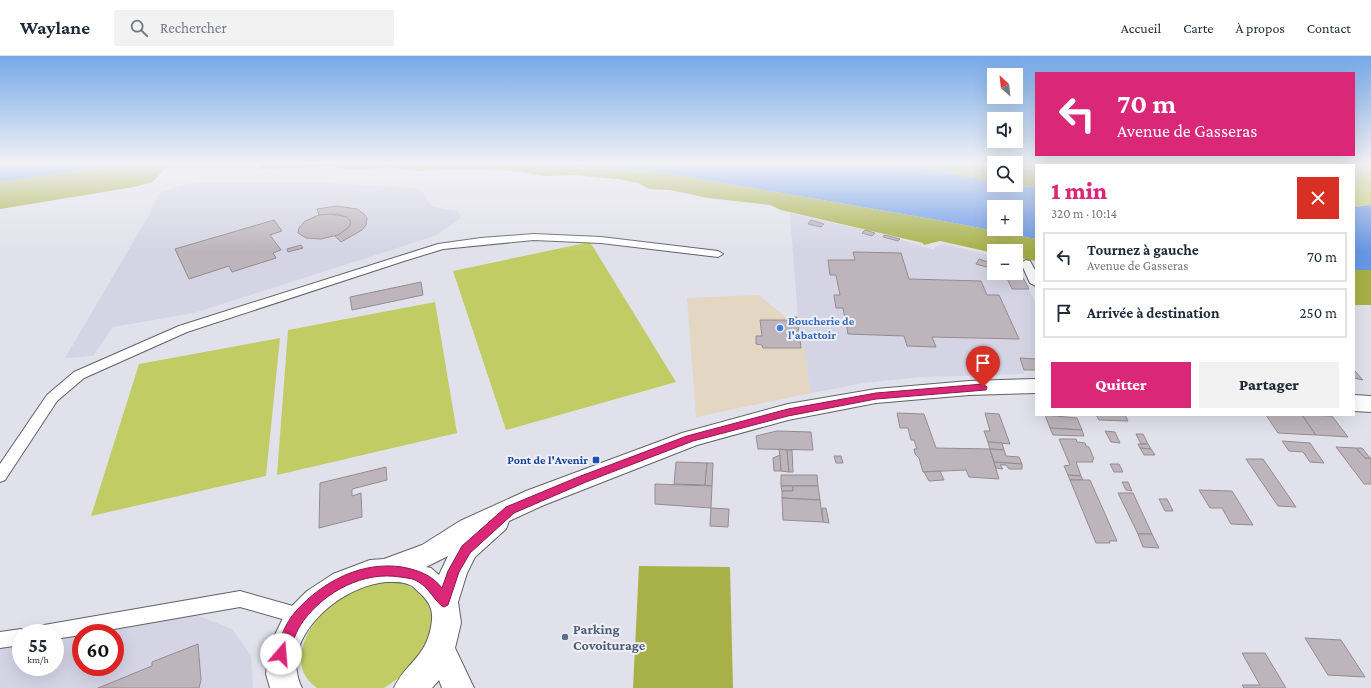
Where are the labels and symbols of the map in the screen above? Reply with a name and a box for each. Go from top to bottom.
north arrow [987,68,1023,104]
place label: Boucherie de l'abattoir [788,314,855,342]
marker: Boucherie de l'abattoir [775,323,785,333]
pin [966,346,1000,387]
place label: Pont de l'Avenir [507,453,588,467]
marker: Pont de l'Avenir [591,455,601,465]
place label: Parking Covoiturage [573,621,646,653]
speed limit sign: 60 [72,624,124,676]
marker: Parking Covoiturage [560,632,570,642]
position arrow [260,633,302,675]

